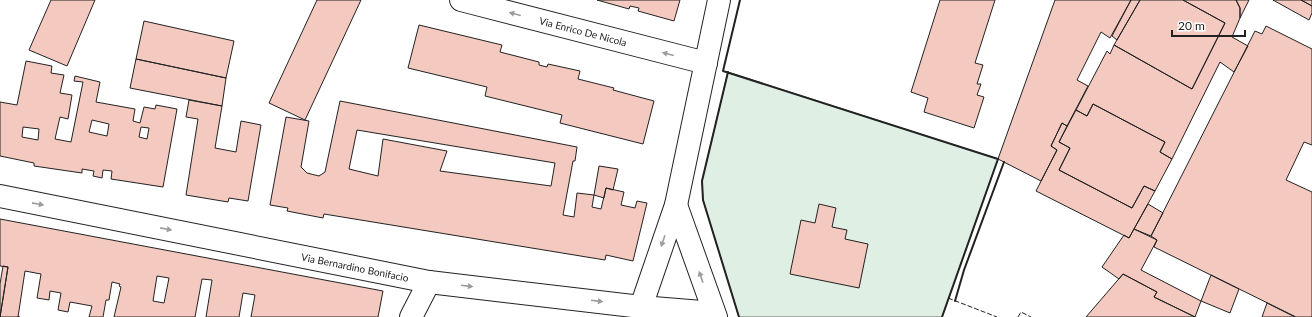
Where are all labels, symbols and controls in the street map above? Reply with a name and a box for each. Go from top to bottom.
one-way arrow [509,11,521,17]
scale bar [1172,12,1245,38]
street label: Via Enrico De Nicola [538,14,628,48]
text: 20 m [1178,18,1205,33]
one-way arrow [662,50,674,56]
one-way arrow [32,201,44,207]
one-way arrow [160,227,172,233]
one-way arrow [660,236,666,248]
street label: Via Bernardino Bonifacio [300,251,410,284]
one-way arrow [698,270,704,282]
one-way arrow [461,283,474,289]
one-way arrow [591,298,603,304]

